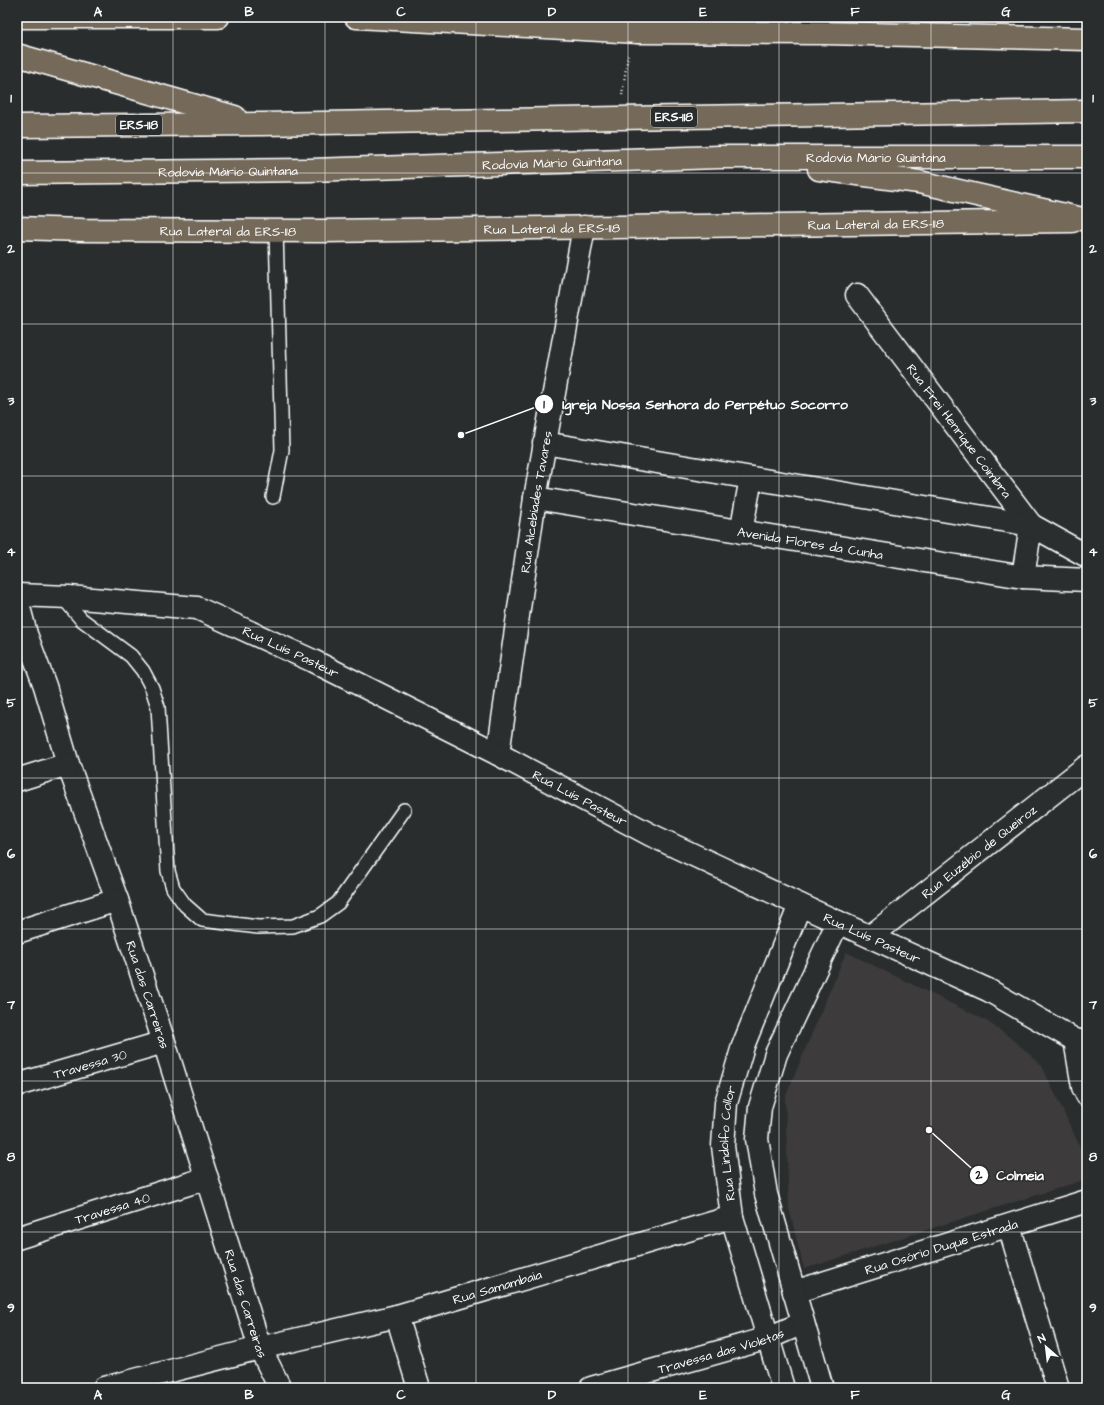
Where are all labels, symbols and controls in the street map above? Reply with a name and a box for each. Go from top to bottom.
text: A [94,3,103,21]
text: B [244,3,254,21]
text: C [396,3,406,21]
text: D [548,3,557,21]
text: E [699,3,707,21]
text: F [850,3,860,21]
text: G [1001,3,1011,21]
text: 1 [10,89,12,107]
text: 1 [1092,89,1094,107]
road number: ERS-118 [651,107,697,127]
road number: ERS-118 [116,115,162,135]
street label: Rodovia Mário Quintana [806,149,946,167]
street label: Rodovia Mário Quintana [482,152,622,175]
street label: Rodovia Mário Quintana [158,162,298,182]
street label: Rua Lateral da ERS-118 [808,215,945,235]
street label: Rua Lateral da ERS-118 [484,219,621,239]
street label: Rua Lateral da ERS-118 [160,222,297,241]
text: 2 [6,240,15,258]
text: 2 [1088,240,1097,258]
street label: Rua Frei Henrique Coimbra [902,360,1016,502]
callout: Igreja Nossa Senhora do Perpétuo Socorro [534,391,856,417]
text: 3 [7,392,15,410]
text: 3 [1089,392,1097,410]
text: Igreja Nossa Senhora do Perpétuo Socorro [562,395,848,416]
text: 1 [543,396,545,413]
street label: Rua Alcebíades Tavares [516,429,557,574]
street label: Avenida Flores da Cunha [736,523,885,564]
text: 4 [7,543,16,561]
text: 4 [1089,543,1098,561]
street label: Rua Luís Pasteur [239,622,342,683]
text: 5 [6,694,16,712]
text: 5 [1088,694,1098,712]
street label: Rua Luís Pasteur [529,766,630,831]
street label: Rua Euzébio de Queiroz [918,801,1041,903]
text: 6 [7,845,16,863]
text: 6 [1089,845,1098,863]
street label: Rua Luís Pasteur [820,909,923,968]
street label: Rua das Carreiras [121,939,174,1051]
text: 7 [6,996,16,1014]
text: 7 [1088,996,1098,1014]
street label: Travessa 30 [51,1045,129,1084]
street label: Rua Lindolfo Collor [715,1083,741,1202]
text: 8 [7,1148,16,1166]
text: 8 [1089,1148,1098,1166]
callout: Colmeia [969,1162,1052,1188]
text: Colmeia [996,1166,1045,1186]
text: 2 [975,1167,983,1184]
street label: Travessa 40 [73,1189,152,1229]
street label: Rua Osório Duque Estrada [863,1215,1020,1279]
street label: Rua das Carreiras [220,1247,272,1361]
street label: Rua Samambaia [451,1266,544,1309]
text: 9 [7,1299,15,1317]
text: 9 [1089,1299,1097,1317]
street label: Travessa das Violetas [656,1324,787,1379]
north arrow [1026,1327,1066,1367]
text: N [1035,1330,1048,1347]
text: A [94,1386,103,1404]
text: B [244,1386,254,1404]
text: C [396,1386,406,1404]
text: D [548,1386,557,1404]
text: E [699,1386,707,1404]
text: F [850,1386,860,1404]
text: G [1001,1386,1011,1404]

